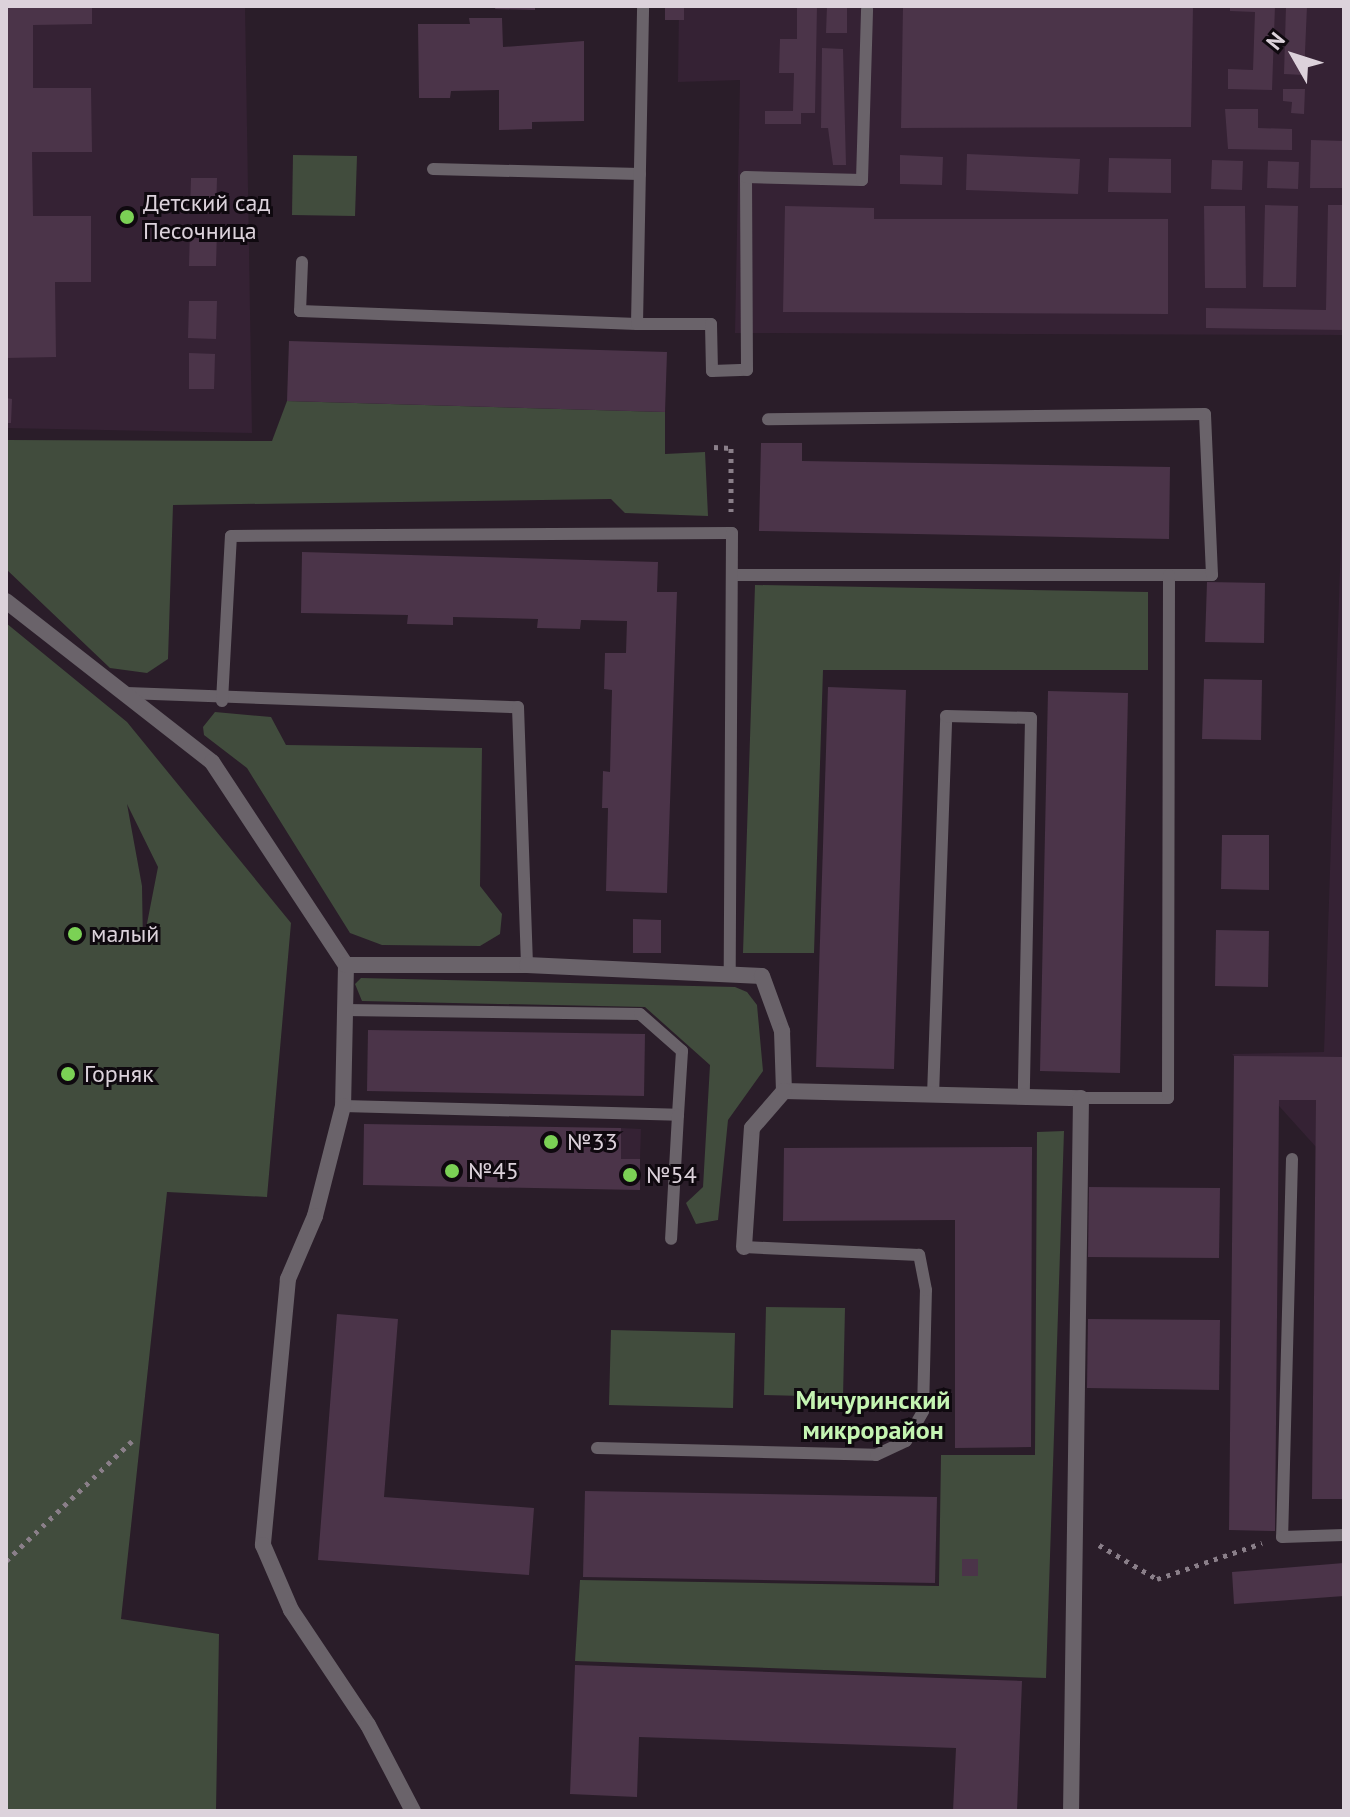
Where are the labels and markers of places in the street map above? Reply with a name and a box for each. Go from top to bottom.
place label: Детский сад Песочница [143,189,270,245]
marker: Детский сад Песочница [118,208,136,226]
place label: малый [91,920,159,948]
marker: малый [66,925,84,943]
place label: Горняк [84,1060,154,1088]
marker: Горняк [59,1065,77,1083]
place label: №33 [567,1128,618,1156]
marker: №33 [542,1133,560,1151]
place label: №45 [468,1157,519,1185]
place label: №54 [646,1161,697,1189]
marker: №45 [443,1162,461,1180]
marker: №54 [621,1166,639,1184]

